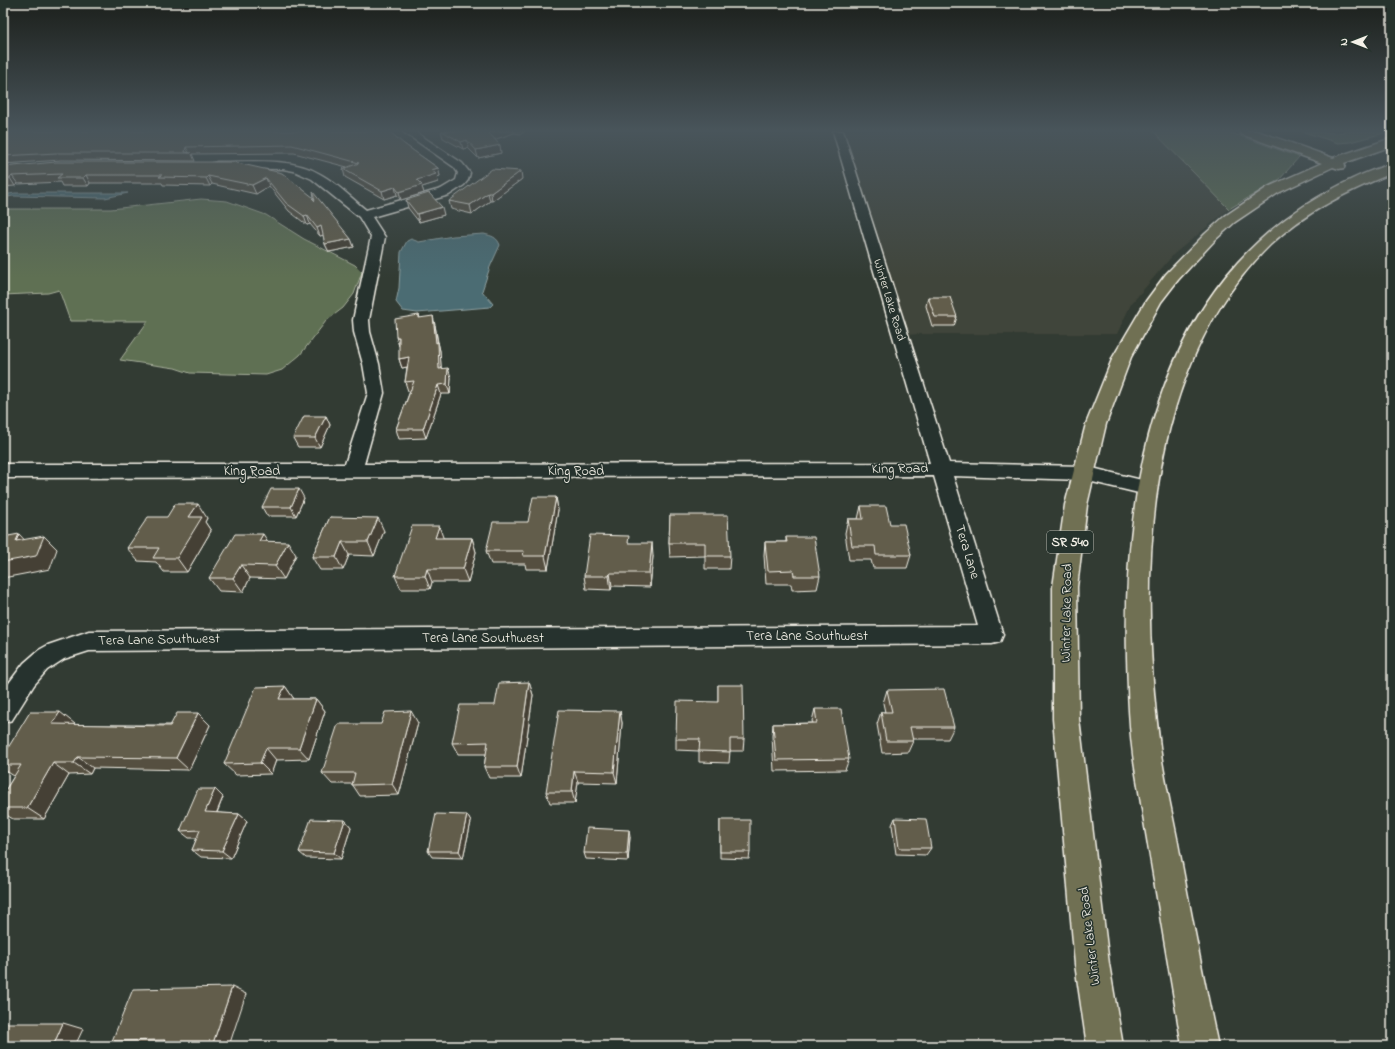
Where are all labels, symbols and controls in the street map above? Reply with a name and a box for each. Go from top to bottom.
north arrow [1333,22,1373,62]
text: N [1336,38,1352,46]
street label: Winter Lake Road [868,257,910,343]
street label: King Road [872,458,929,481]
street label: King Road [224,461,280,483]
street label: King Road [548,461,604,483]
street label: Tera Lane [949,522,985,582]
road number: SR 540 [1047,531,1093,553]
street label: Winter Lake Road [1056,563,1078,663]
street label: Tera Lane Southwest [746,626,868,647]
street label: Tera Lane Southwest [98,628,220,652]
street label: Tera Lane Southwest [422,628,544,649]
street label: Winter Lake Road [1074,886,1106,986]

